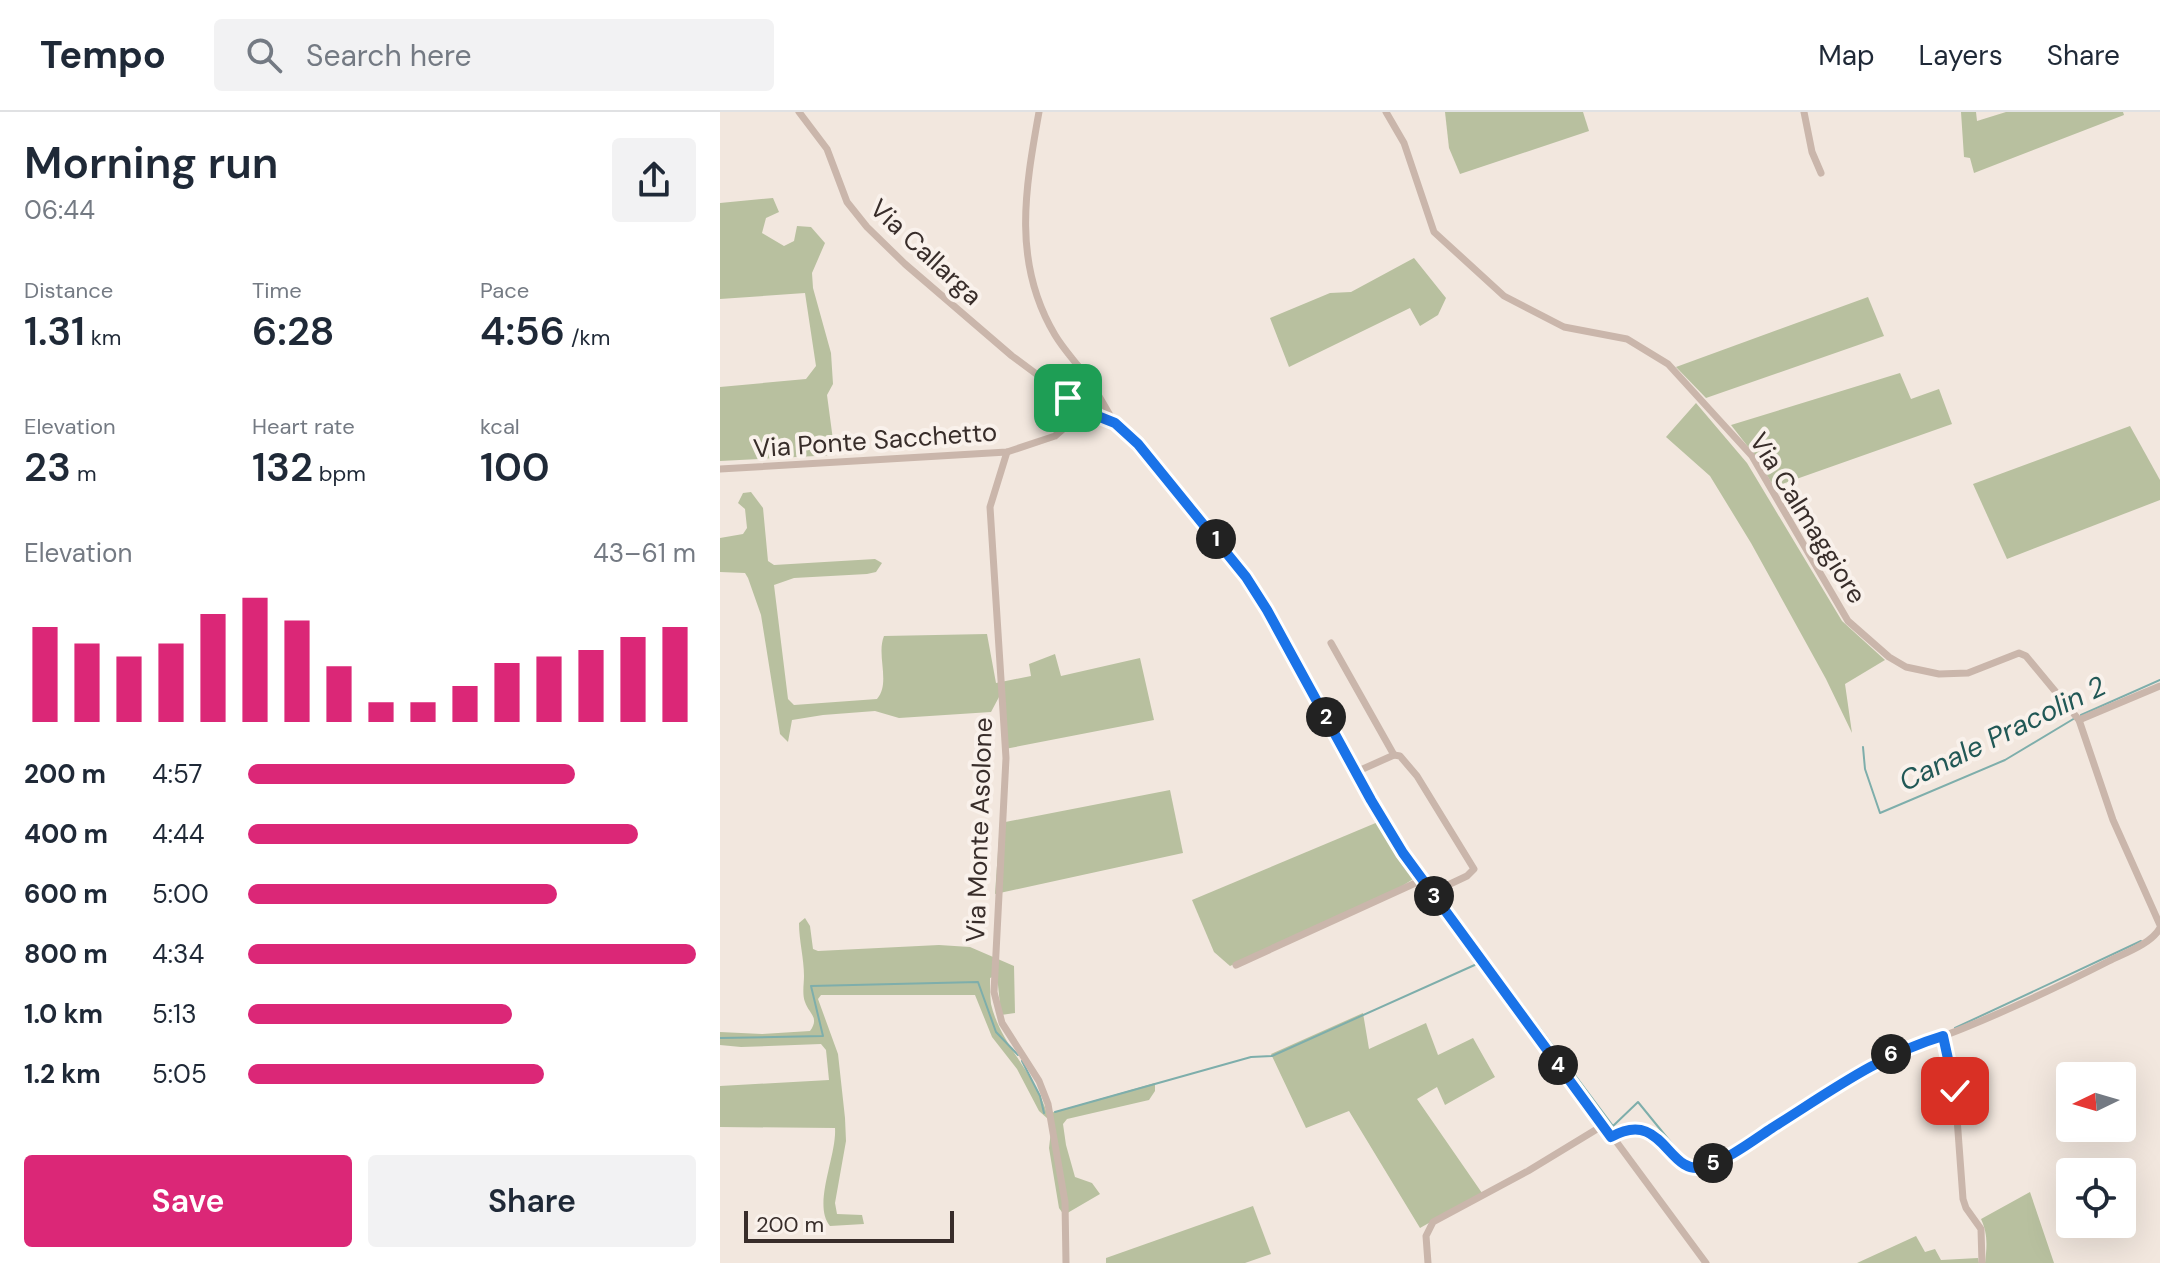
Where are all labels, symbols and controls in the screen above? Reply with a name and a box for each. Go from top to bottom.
search box [214,19,774,91]
text: Tempo [40,30,166,80]
icon: search [242,33,286,77]
text: Search here [306,36,472,75]
text: Map [1818,37,1875,74]
text: Layers [1919,37,2003,74]
text: Share [2047,37,2120,74]
text: Morning run [24,134,278,192]
button: share [612,138,696,222]
street label: Via Callarga [863,191,989,313]
text: 06:44 [24,193,95,227]
text: Distance [24,276,113,305]
text: Time [252,276,302,305]
text: Pace [480,276,529,305]
text: 1.31 [24,305,85,357]
text: 6:28 [252,305,335,357]
text: 4:56 [480,305,565,357]
text: km [85,323,121,352]
text: /km [565,323,610,352]
pin [1034,364,1102,432]
icon: arrive [1046,376,1090,420]
text: Elevation [24,412,116,441]
text: Heart rate [252,412,355,441]
text: kcal [480,412,520,441]
street label: Via Ponte Sacchetto [752,415,998,465]
street label: Via Calmaggiore [1742,426,1874,610]
text: 23 [24,441,71,493]
text: 132 [252,441,313,493]
text: 100 [480,441,550,493]
text: m [71,459,97,488]
text: bpm [313,459,366,488]
pin: 1 [1196,519,1236,559]
text: 1 [1212,524,1220,553]
text: Elevation [24,536,132,570]
text: 43–61 m [593,536,696,570]
water label: Canale Pracolin 2 [1893,667,2112,800]
pin: 2 [1306,697,1346,737]
text: 2 [1320,702,1332,731]
street label: Via Monte Asolone [958,717,1000,943]
text: 200 m [24,757,106,791]
text: 4:57 [152,757,202,791]
text: 400 m [24,817,108,851]
text: 4:44 [152,817,205,851]
pin: 3 [1414,876,1454,916]
text: 600 m [24,877,108,911]
text: 5:00 [152,877,209,911]
text: 3 [1427,881,1441,910]
text: 800 m [24,937,108,971]
text: 4:34 [152,937,204,971]
text: 1.0 km [24,997,103,1031]
text: 5:13 [152,997,197,1031]
pin: 6 [1871,1034,1911,1074]
text: 6 [1884,1039,1898,1068]
pin: 4 [1538,1045,1578,1085]
text: 4 [1551,1050,1565,1079]
text: 1.2 km [24,1057,101,1091]
text: 5:05 [152,1057,207,1091]
pin [1921,1057,1989,1125]
north arrow [2056,1062,2136,1142]
map controls [2056,1062,2136,1238]
icon: check [1933,1069,1977,1113]
pin: 5 [1693,1143,1733,1183]
text: 5 [1706,1148,1720,1177]
button: Save [24,1155,352,1247]
button: Share [368,1155,696,1247]
button: locate [2056,1158,2136,1238]
scale bar [744,1207,954,1243]
text: 200 m [756,1210,824,1239]

